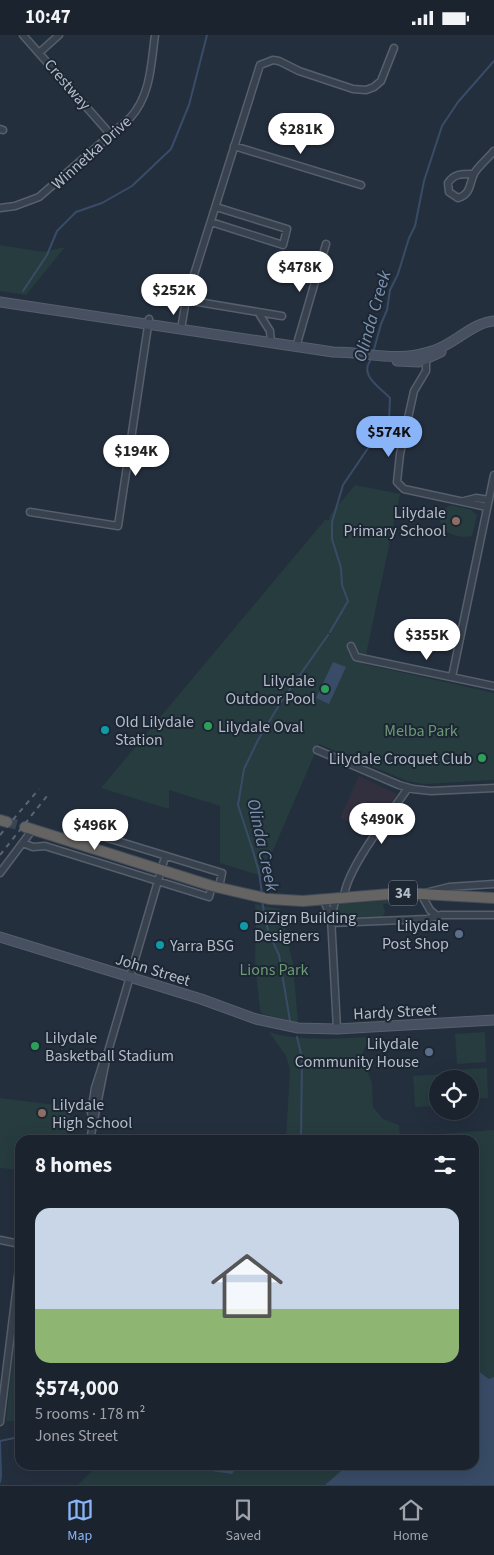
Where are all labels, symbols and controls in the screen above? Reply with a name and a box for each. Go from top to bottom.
text: 10:47 [25,4,71,31]
street label: Crestway [39,54,96,115]
street label: Winnetka Drive [47,111,137,195]
pin: $281K [266,113,336,155]
text: $281K [279,118,323,140]
pin: $478K [265,251,335,293]
text: $478K [278,256,322,278]
water label: Olinda Creek [347,267,398,365]
pin: $252K [139,273,209,316]
text: $252K [152,279,196,301]
pin: $574K [354,415,424,458]
text: $574K [367,421,411,443]
pin: $194K [101,435,171,477]
text: $194K [114,440,158,462]
place label: Lilydale Primary School [344,502,446,542]
marker: Lilydale Primary School [450,515,462,527]
pin: $355K [392,619,462,661]
text: $355K [405,624,449,646]
place label: Lilydale Outdoor Pool [225,670,315,710]
marker: Lilydale Outdoor Pool [319,683,331,695]
place label: Old Lilydale Station [115,711,194,751]
place label: Lilydale Oval [218,716,303,738]
marker: Lilydale Oval [202,720,214,732]
park label: Melba Park [384,720,458,742]
marker: Old Lilydale Station [99,724,111,736]
place label: Lilydale Croquet Club [329,748,472,770]
marker: Lilydale Croquet Club [476,752,488,764]
water label: Olinda Creek [240,796,285,894]
pin: $490K [347,803,417,845]
text: $490K [360,808,404,830]
pin: $496K [60,809,130,851]
text: $496K [73,814,117,836]
road number: 34 [389,881,417,905]
place label: DiZign Building Designers [254,907,356,947]
place label: Lilydale Post Shop [382,915,449,955]
marker: DiZign Building Designers [238,920,250,932]
marker: Lilydale Post Shop [453,928,465,940]
place label: Yarra BSG [169,935,234,957]
marker: Yarra BSG [154,939,166,951]
street label: John Street [113,948,193,992]
park label: Lions Park [240,959,309,981]
street label: Hardy Street [353,999,438,1025]
place label: Lilydale Basketball Stadium [45,1027,174,1067]
place label: Lilydale Community House [295,1033,419,1073]
marker: Lilydale Basketball Stadium [29,1040,41,1052]
marker: Lilydale Community House [423,1046,435,1058]
map controls [429,1070,479,1120]
button: locate [429,1070,479,1120]
place label: Lilydale High School [52,1094,132,1134]
marker: Lilydale High School [36,1107,48,1119]
text: 8 homes [35,1150,112,1180]
icon: filters [431,1151,459,1179]
icon: home [202,1241,292,1331]
text: $574,000 [35,1373,119,1403]
text: 5 rooms · 178 m² [35,1403,145,1425]
text: Jones Street [35,1425,118,1447]
tab: Map [66,1496,94,1546]
tab: Saved [225,1496,261,1546]
tab: Home [393,1496,428,1546]

